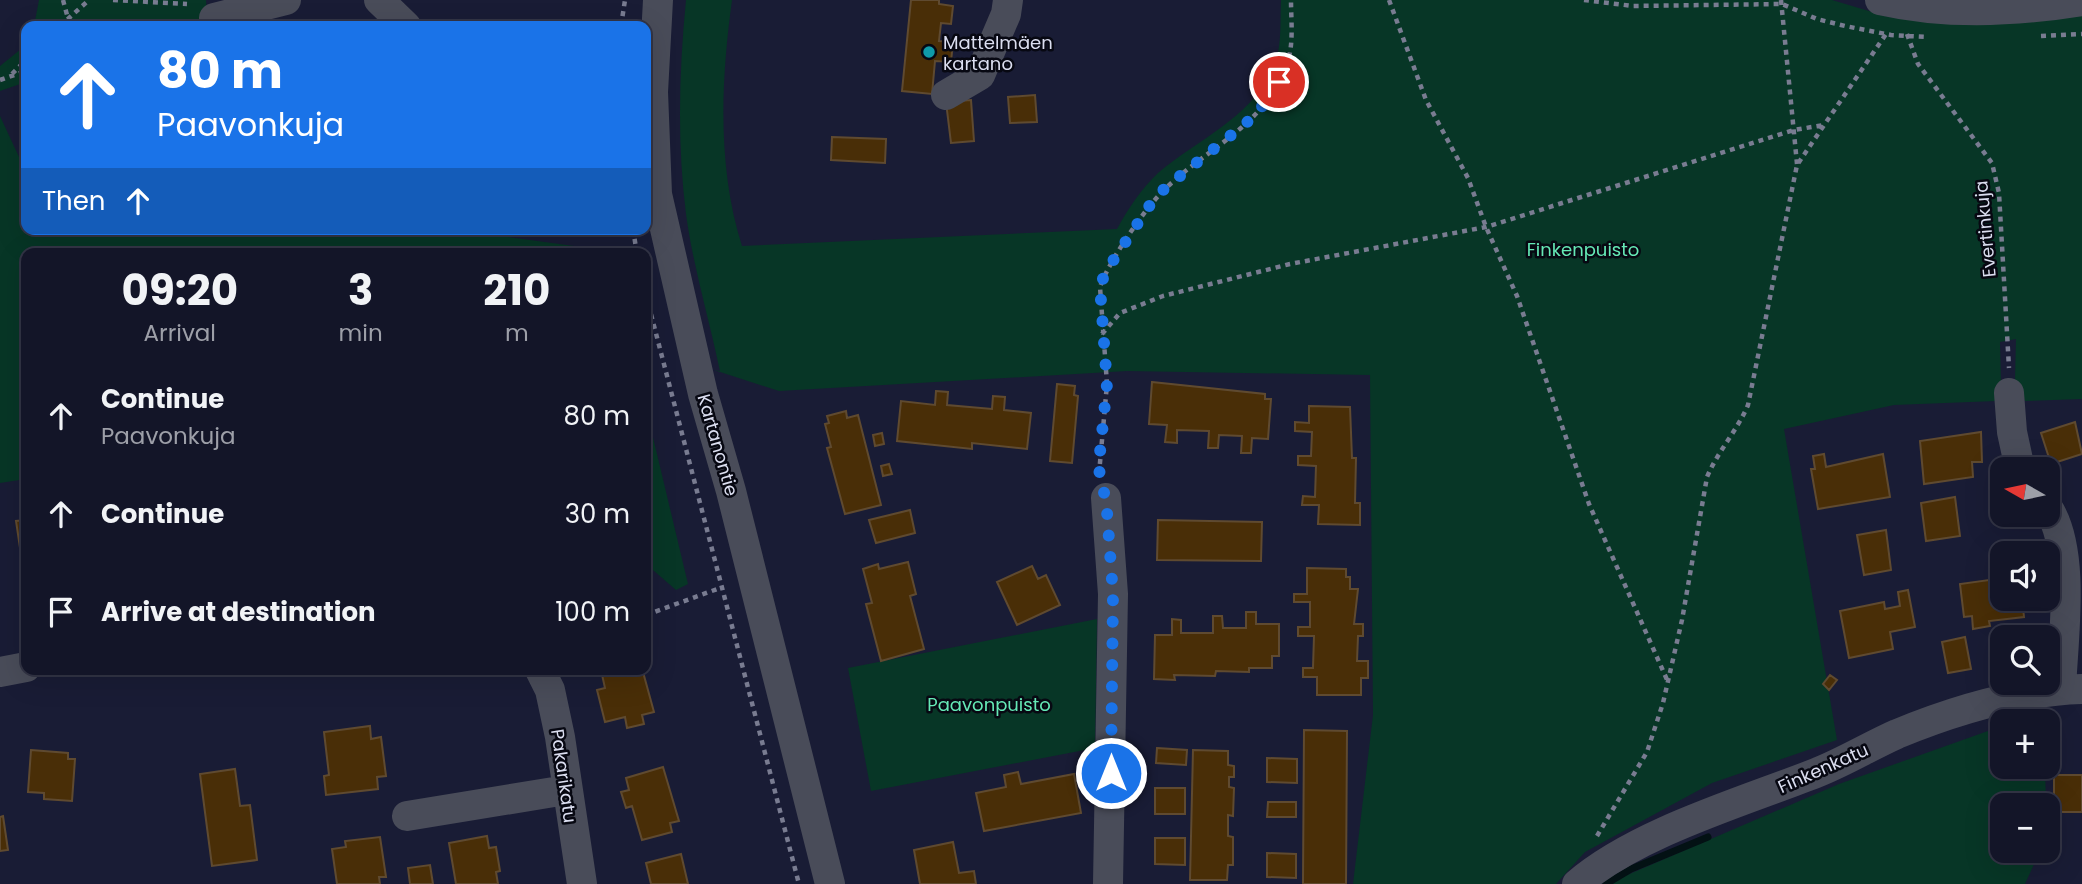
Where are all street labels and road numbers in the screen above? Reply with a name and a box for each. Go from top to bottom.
street label: Evertinkuja [1968,180,2002,278]
street label: Kartanontie [692,391,744,499]
street label: Pakarikatu [545,727,583,825]
street label: Finkenkatu [1774,737,1872,799]

